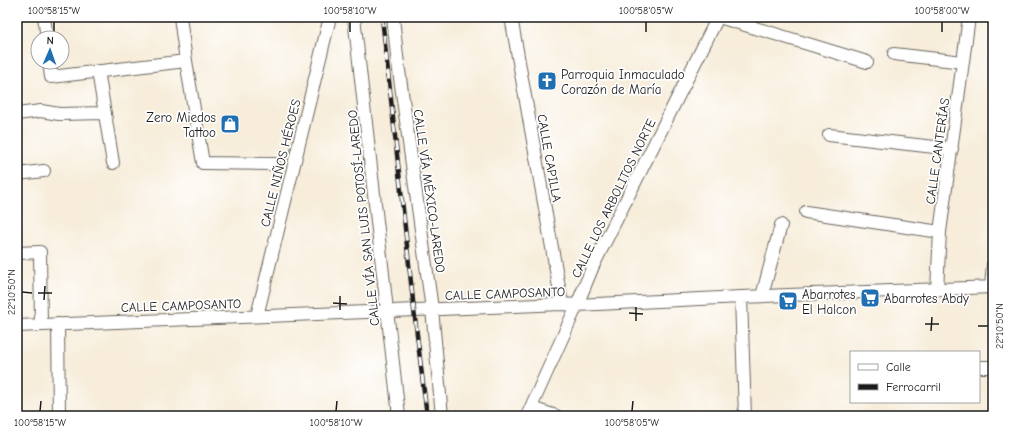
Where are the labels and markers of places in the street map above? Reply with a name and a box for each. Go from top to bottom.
place label: Parroquia Inmaculado Corazón de María [561,67,685,97]
church icon: Parroquia Inmaculado Corazón de María [536,70,558,92]
place label: Zero Miedos Tattoo [146,110,216,140]
shop icon: Zero Miedos Tattoo [219,113,241,135]
place label: Abarrotes El Halcon [802,287,856,317]
supermarket icon: Abarrotes Abdy [859,287,881,309]
supermarket icon: Abarrotes El Halcon [777,290,799,312]
place label: Abarrotes Abdy [884,291,969,306]

